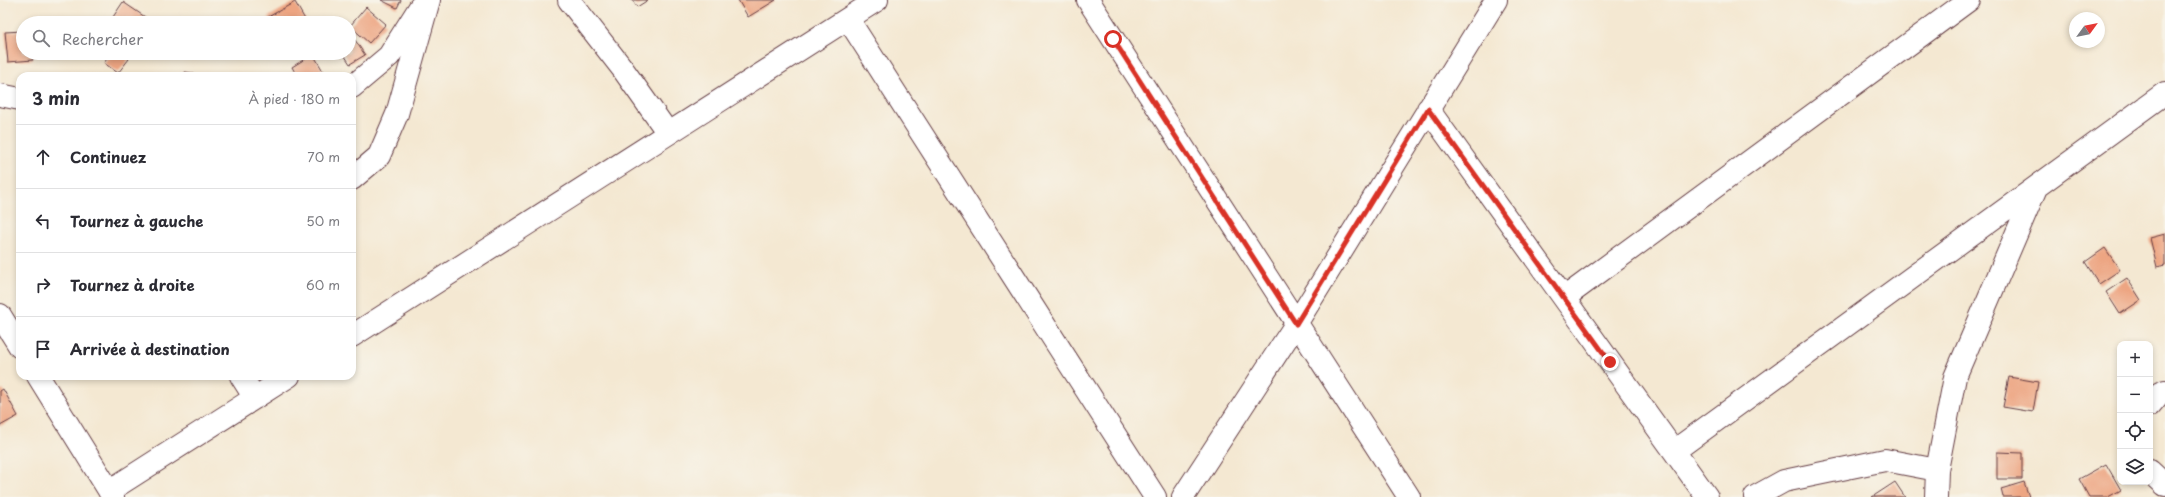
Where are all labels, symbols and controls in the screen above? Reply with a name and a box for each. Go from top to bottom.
north arrow [2069,12,2105,48]
search box [16,16,356,60]
icon: search [30,27,52,49]
text: Rechercher [62,27,143,50]
route start [1104,30,1122,48]
text: 3 min [32,85,80,111]
text: À pied · 180 m [249,89,340,108]
text: Continuez [70,145,146,168]
icon: ahead [32,146,54,168]
text: 70 m [307,147,340,166]
text: Tournez à gauche [70,209,204,232]
icon: left [32,210,54,232]
text: 50 m [306,211,340,230]
text: Tournez à droite [70,273,195,296]
icon: right [32,274,54,296]
text: 60 m [306,275,340,294]
text: Arrivée à destination [70,337,230,360]
icon: arrive [32,338,54,360]
map controls [2117,341,2153,485]
button: + [2117,341,2153,377]
route end [1601,353,1619,371]
button: − [2117,377,2153,413]
button: locate [2117,413,2153,449]
button: layers [2117,449,2153,485]

